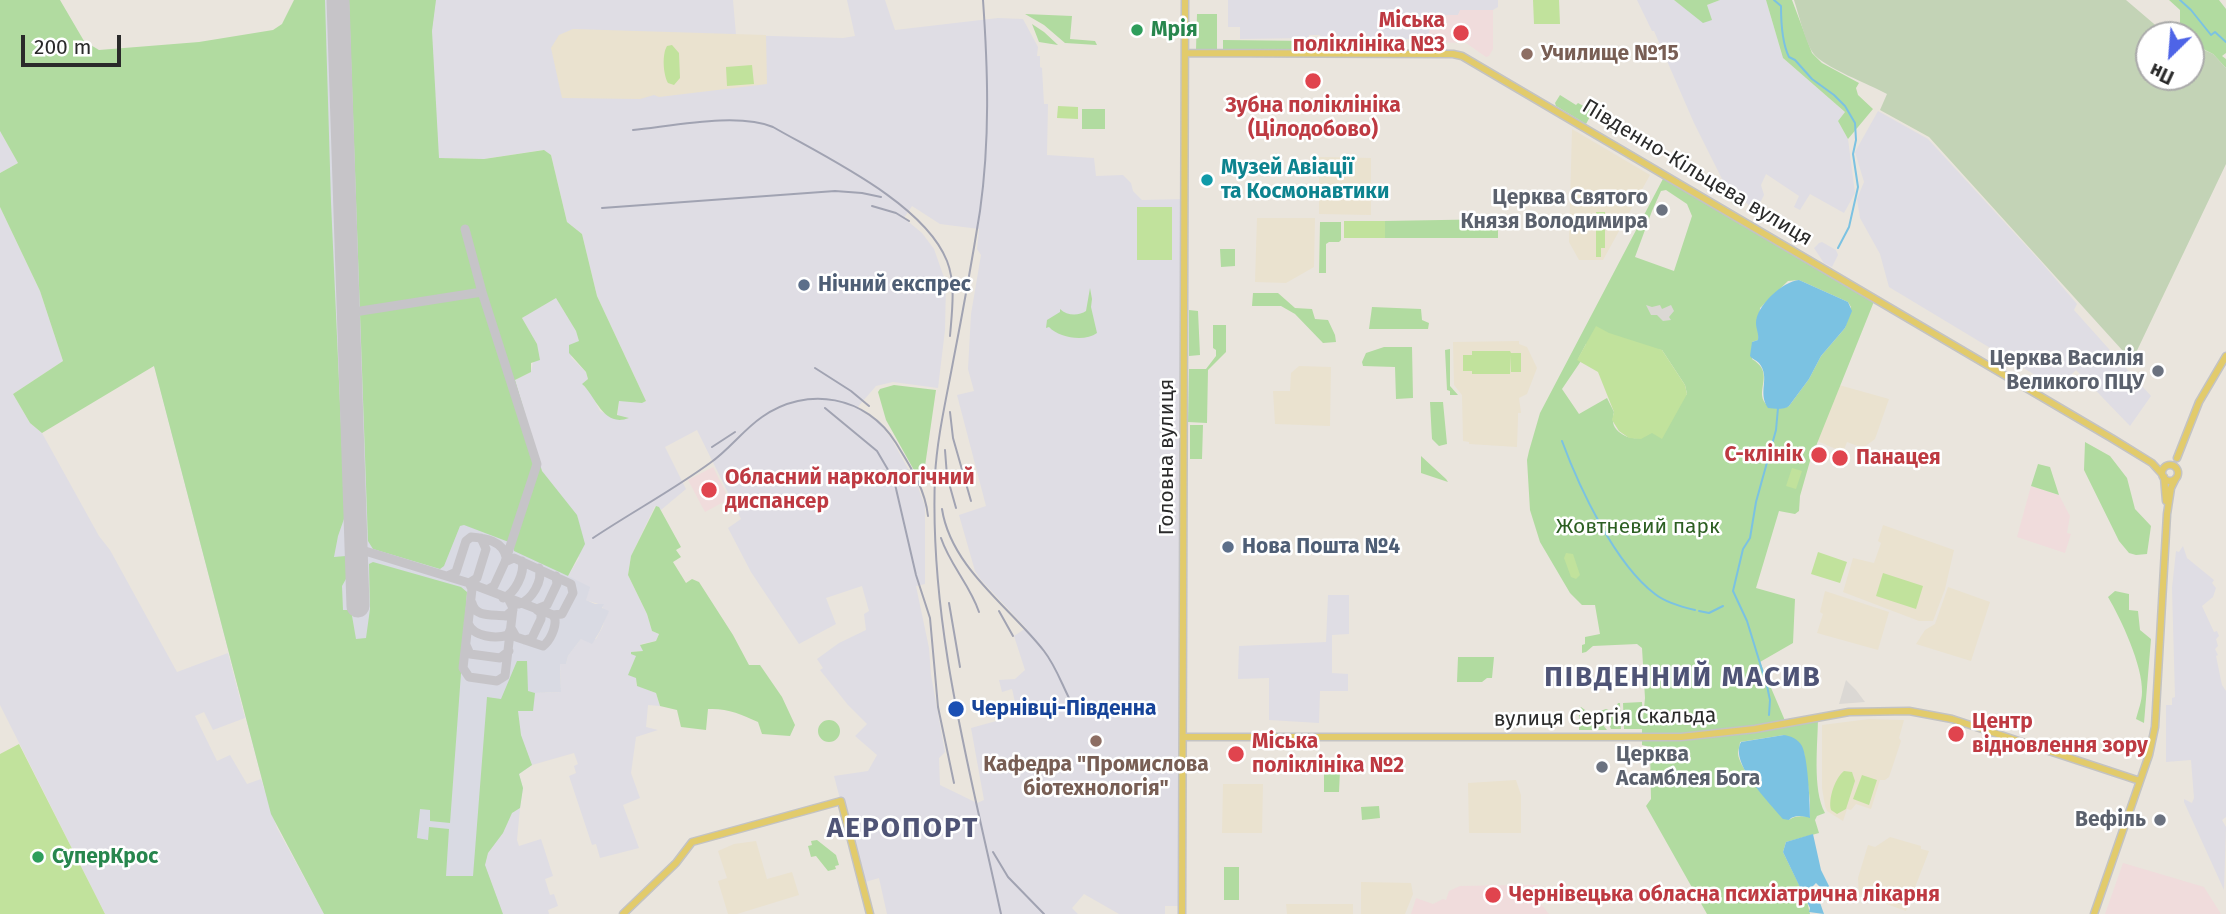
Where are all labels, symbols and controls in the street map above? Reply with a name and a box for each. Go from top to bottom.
place label: Міська поліклініка №3 [1293,8,1445,58]
place label: Мрія [1151,17,1198,43]
scale bar [24,21,124,65]
north arrow [2135,21,2205,91]
marker: Мрія [1129,22,1145,38]
marker: Міська поліклініка №3 [1451,23,1471,43]
text: 200 m [34,34,91,60]
place label: Училище №15 [1541,41,1679,67]
marker: Училище №15 [1519,46,1535,62]
text: Пн [2146,58,2177,89]
marker: Зубна поліклініка (Цілодобово) [1303,71,1323,91]
place label: Зубна поліклініка (Цілодобово) [1225,93,1401,143]
street label: Південно-Кільцева вулиця [1577,94,1817,252]
place label: Музей Авіації та Космонавтики [1221,155,1389,205]
marker: Музей Авіації та Космонавтики [1199,172,1215,188]
place label: Церква Святого Князя Володимира [1460,185,1648,235]
marker: Церква Святого Князя Володимира [1654,202,1670,218]
place label: Нічний експрес [818,272,971,298]
marker: Нічний експрес [796,277,812,293]
place label: Церква Василія Великого ПЦУ [1989,346,2144,396]
marker: Церква Василія Великого ПЦУ [2150,363,2166,379]
street label: Головна вулиця [1154,379,1180,535]
place label: С-клінік [1725,442,1803,468]
marker: С-клінік [1809,445,1829,465]
place label: Панацея [1856,445,1941,471]
marker: Панацея [1830,448,1850,468]
place label: Обласний наркологічний диспансер [725,465,975,515]
marker: Обласний наркологічний диспансер [699,480,719,500]
park label: Жовтневий парк [1556,514,1720,540]
place label: Нова Пошта №4 [1242,534,1400,560]
marker: Нова Пошта №4 [1220,539,1236,555]
district label: ПІВДЕННИЙ МАСИВ [1546,661,1820,695]
place label: Чернівці-Південна [972,696,1157,722]
marker: Чернівці-Південна [946,699,966,719]
street label: вулиця Сергія Скальда [1493,703,1717,733]
place label: Центр відновлення зору [1972,709,2148,759]
marker: Центр відновлення зору [1946,724,1966,744]
place label: Міська поліклініка №2 [1252,729,1404,779]
marker: Кафедра "Промислова біотехнологія" [1088,733,1104,749]
place label: Церква Асамблея Бога [1616,742,1760,792]
marker: Міська поліклініка №2 [1226,744,1246,764]
place label: Кафедра "Промислова біотехнологія" [983,752,1209,802]
marker: Церква Асамблея Бога [1594,759,1610,775]
place label: Вефіль [2075,807,2146,833]
district label: АЕРОПОРТ [828,812,978,846]
marker: Вефіль [2152,812,2168,828]
place label: СуперКрос [52,844,158,870]
marker: СуперКрос [30,849,46,865]
place label: Чернівецька обласна психіатрична лікарня [1509,882,1940,908]
marker: Чернівецька обласна психіатрична лікарня [1483,885,1503,905]

